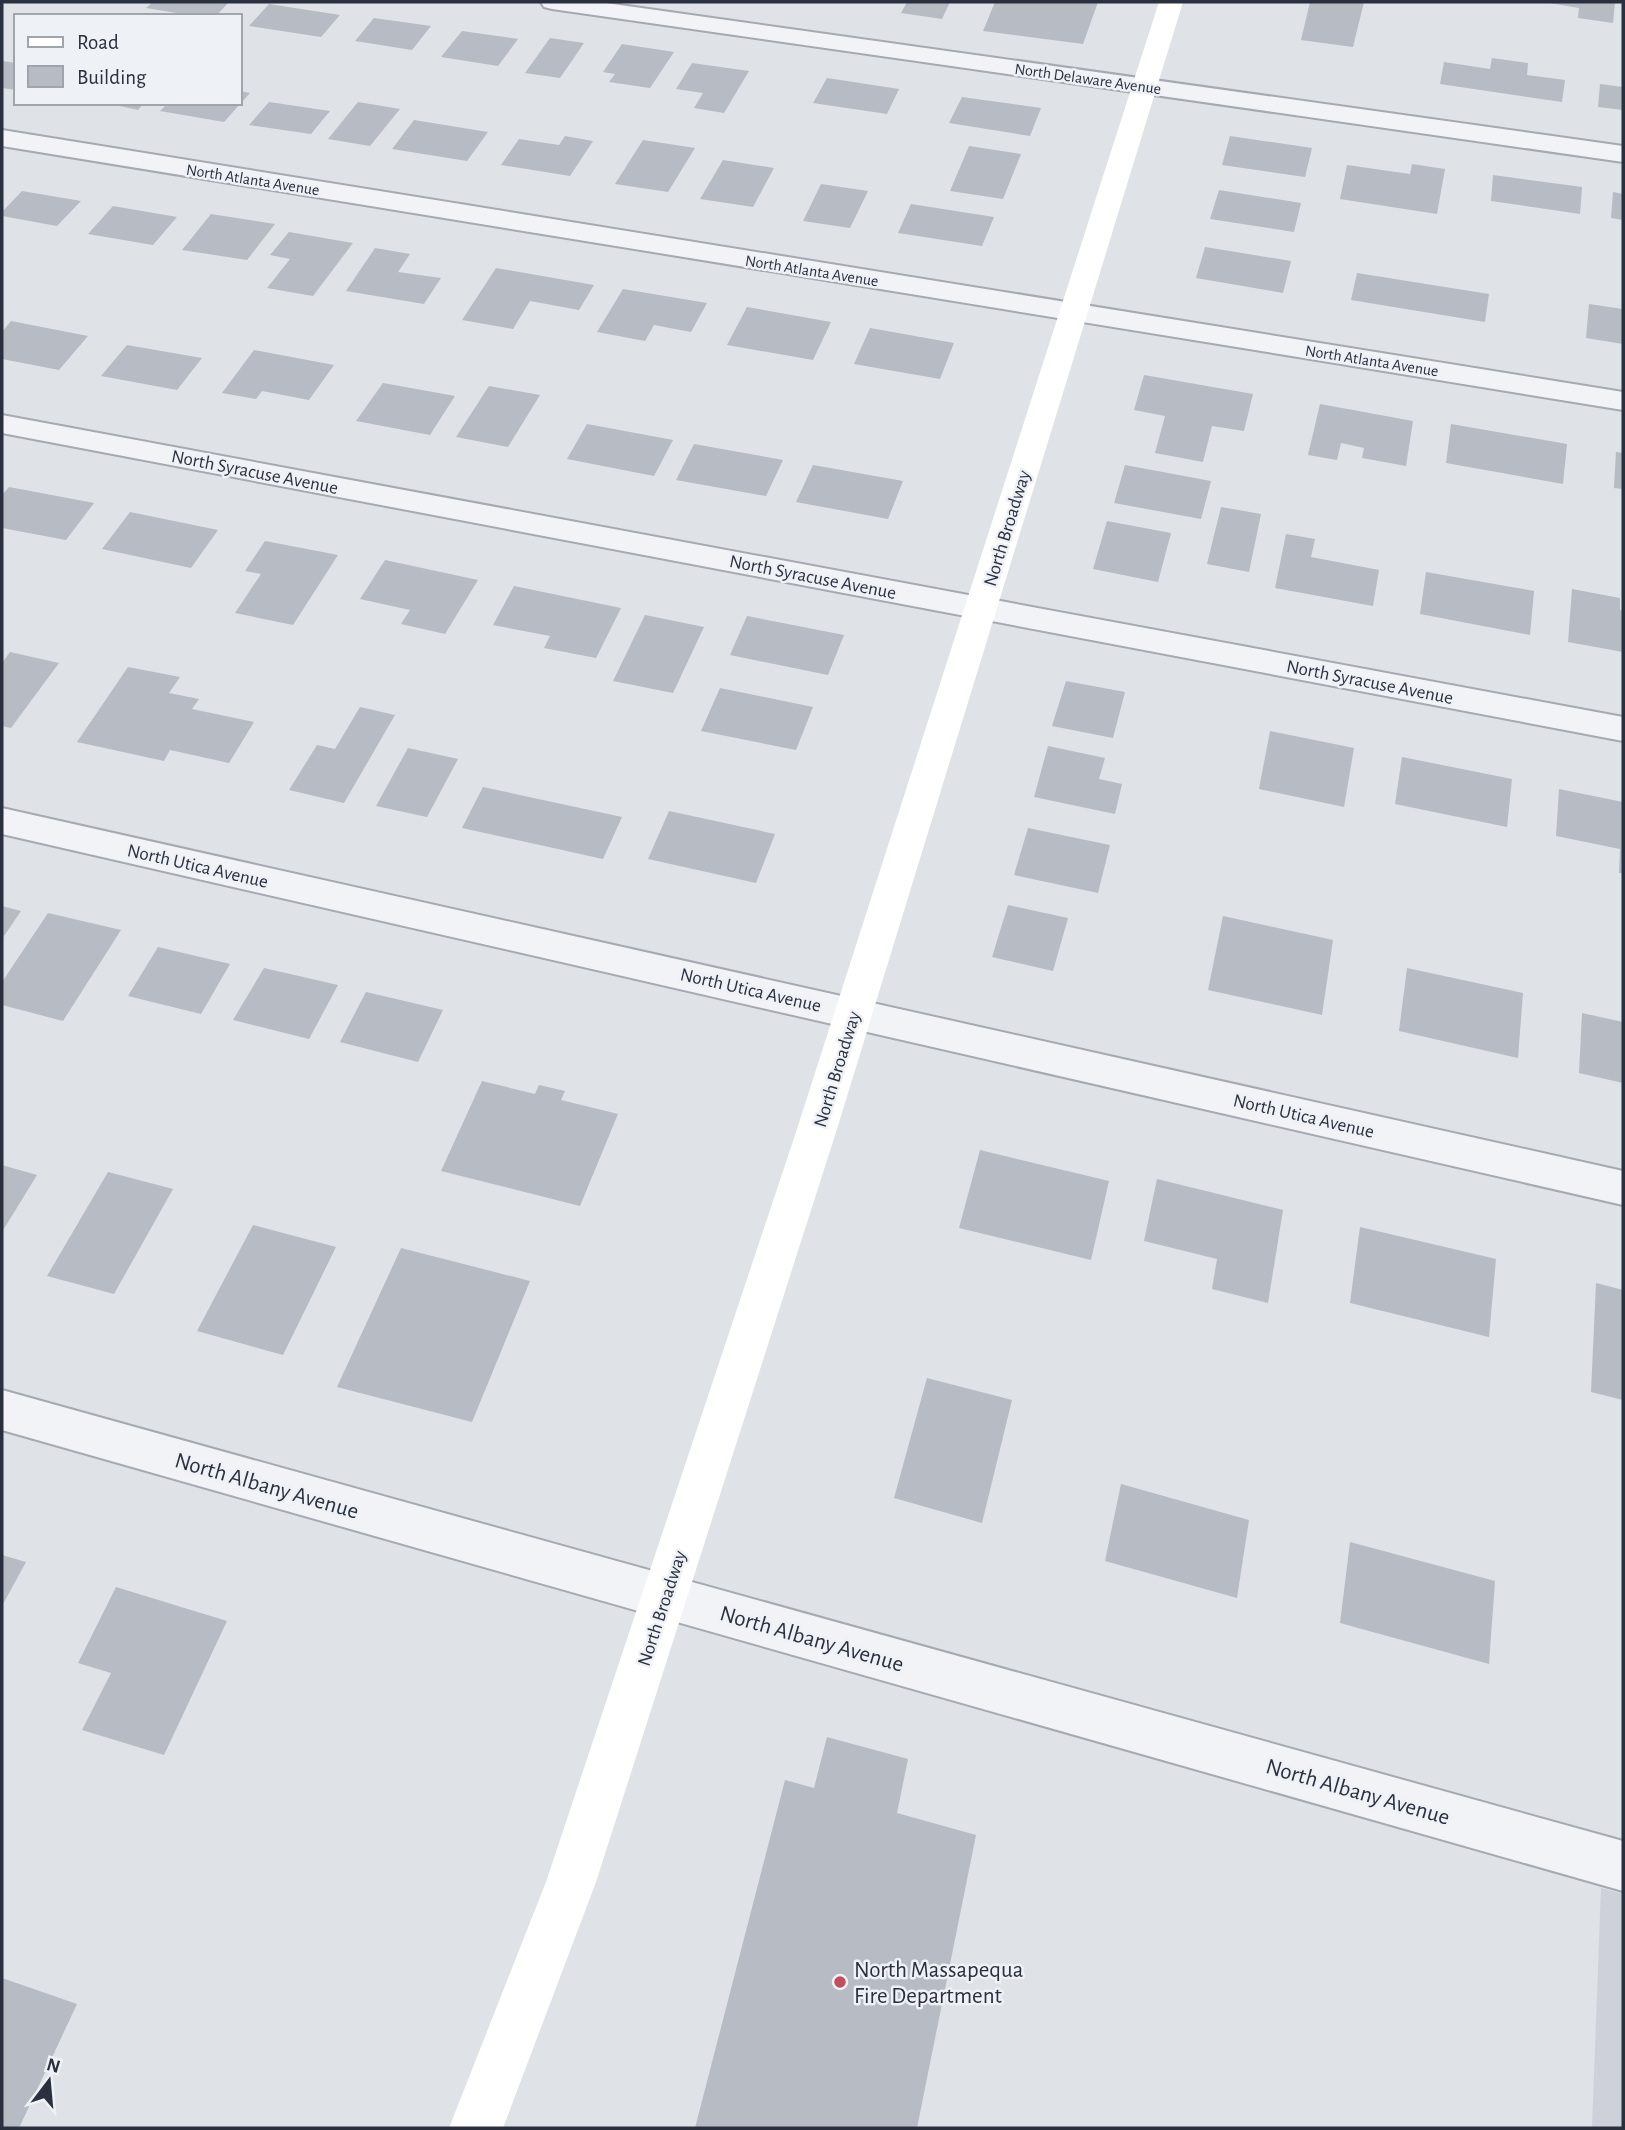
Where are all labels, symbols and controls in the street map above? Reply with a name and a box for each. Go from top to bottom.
legend [14,14,242,105]
text: Road [77,32,119,53]
street label: North Delaware Avenue [1013,61,1162,97]
text: Building [77,67,147,88]
street label: North Atlanta Avenue [185,162,321,198]
street label: North Atlanta Avenue [744,253,880,289]
street label: North Atlanta Avenue [1304,343,1440,379]
street label: North Syracuse Avenue [170,447,340,498]
street label: North Broadway [981,468,1034,589]
street label: North Syracuse Avenue [728,552,898,603]
street label: North Syracuse Avenue [1285,657,1455,708]
street label: North Utica Avenue [125,841,270,892]
street label: North Utica Avenue [678,965,823,1016]
street label: North Broadway [811,1009,864,1130]
street label: North Utica Avenue [1231,1091,1376,1142]
street label: North Albany Avenue [172,1449,361,1524]
street label: North Broadway [635,1548,690,1669]
street label: North Albany Avenue [717,1602,906,1677]
street label: North Albany Avenue [1263,1755,1452,1830]
place label: North Massapequa Fire Department [854,1959,1023,2008]
marker: North Massapequa Fire Department [832,1974,848,1990]
north arrow [14,2046,84,2116]
text: N [44,2055,62,2077]

